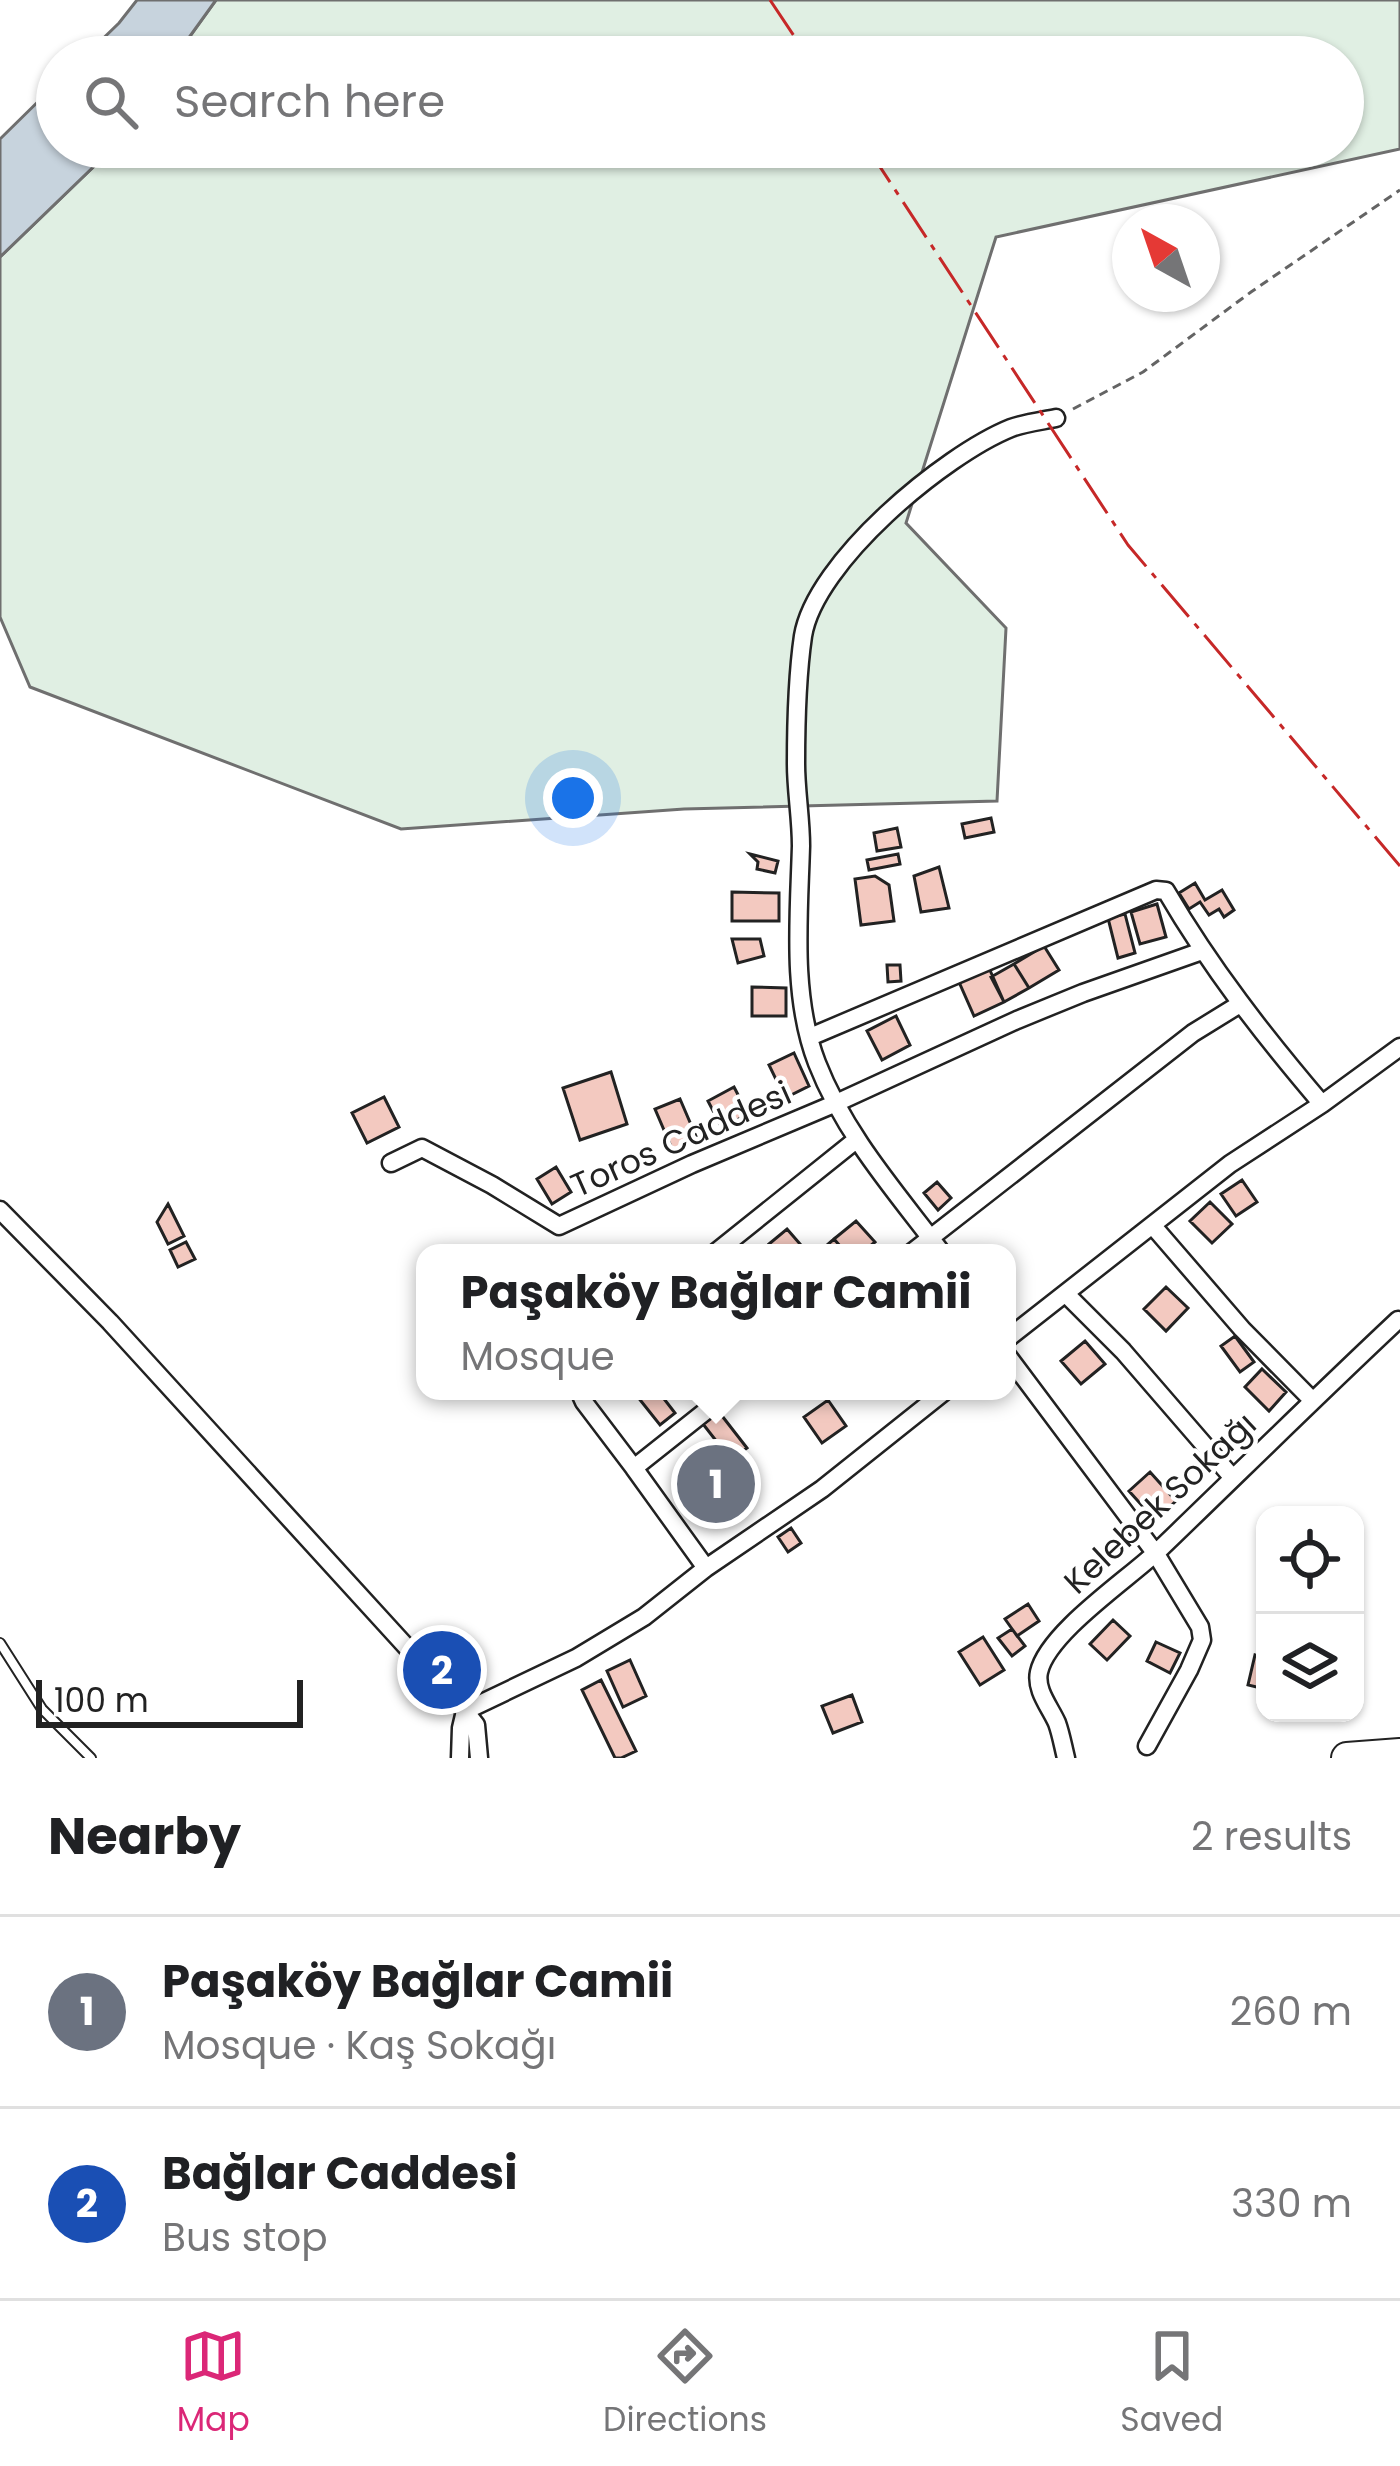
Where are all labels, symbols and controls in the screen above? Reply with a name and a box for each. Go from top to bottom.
search box [36,36,1364,168]
icon: search [78,69,144,135]
text: Search here [174,70,445,133]
north arrow [1112,204,1220,312]
your location [543,768,603,828]
street label: Toros Caddesi [563,1069,799,1209]
popup [416,1244,1016,1400]
text: Paşaköy Bağlar Camii [460,1261,972,1324]
text: Mosque [460,1329,615,1384]
street label: Kelebek Sokağı [1053,1401,1267,1605]
pin: 1 [677,1439,755,1529]
map controls [1256,1506,1364,1722]
button: locate [1256,1506,1364,1614]
button: layers [1256,1614,1364,1722]
pin: 2 [403,1625,481,1715]
scale bar [36,1674,303,1727]
text: 100 m [54,1677,149,1724]
text: Nearby [48,1800,241,1872]
text: 2 results [1191,1809,1352,1864]
text: Paşaköy Bağlar Camii [162,1950,673,2013]
text: 1 [80,1984,94,2039]
text: 260 m [1230,1984,1352,2039]
text: Mosque · Kaş Sokağı [162,2018,556,2073]
text: Bağlar Caddesi [162,2142,517,2205]
text: 2 [76,2176,98,2231]
text: 330 m [1231,2176,1352,2231]
text: Bus stop [162,2210,328,2265]
tab: Map [177,2323,250,2445]
tab: Directions [603,2323,767,2445]
tab: Saved [1120,2323,1223,2445]

